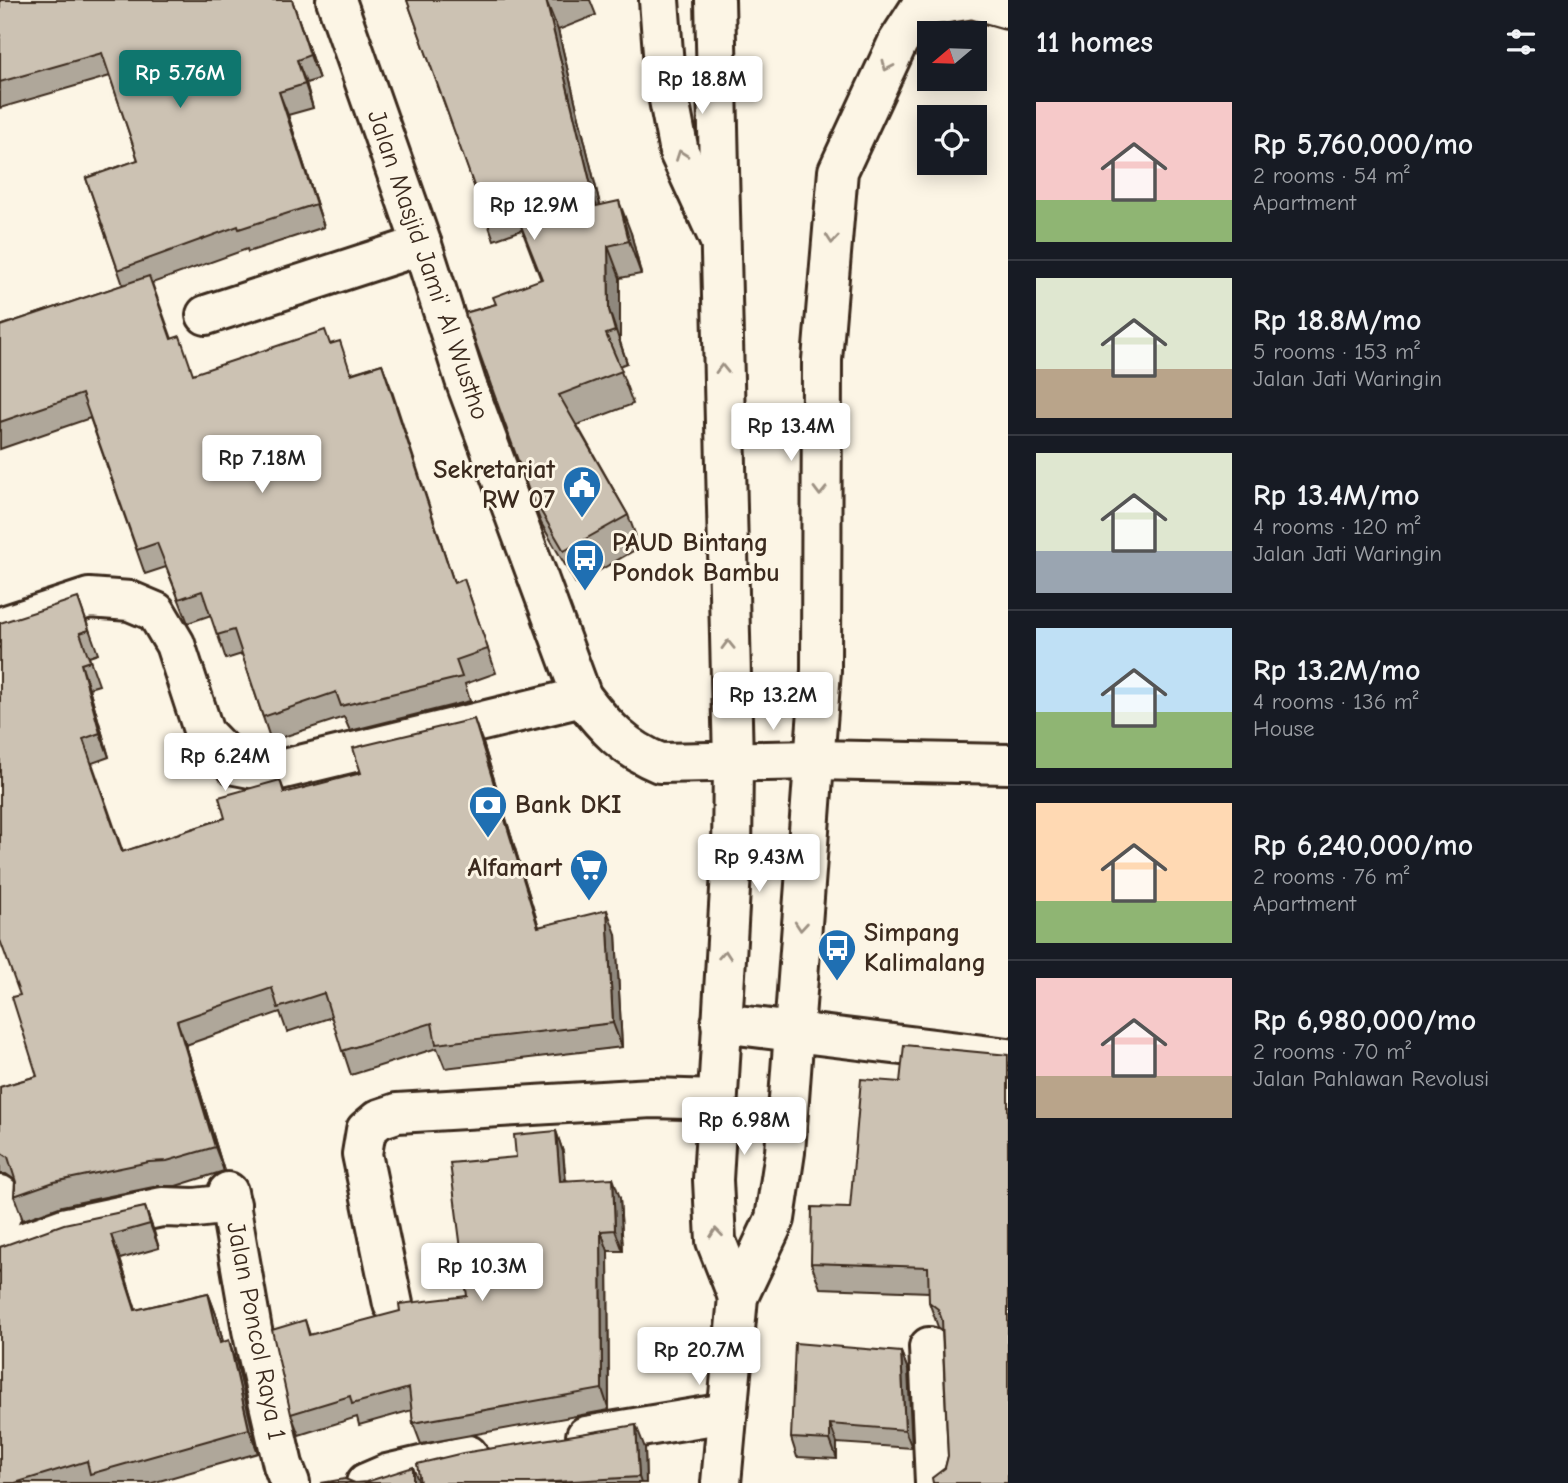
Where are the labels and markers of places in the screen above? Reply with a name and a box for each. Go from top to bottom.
pin: Rp 5.76M [108,50,252,110]
pin: Rp 18.8M [630,57,774,116]
pin: Rp 12.9M [462,182,606,242]
pin: Rp 13.4M [719,404,863,463]
pin: Rp 7.18M [190,435,334,495]
place label: Sekretariat RW 07 [433,455,555,515]
public building icon: Sekretariat RW 07 [561,464,603,519]
place label: PAUD Bintang Pondok Bambu [612,528,780,588]
bus stop icon: PAUD Bintang Pondok Bambu [564,537,606,592]
pin: Rp 13.2M [701,672,845,732]
pin: Rp 6.24M [153,734,297,793]
bank icon: Bank DKI [467,784,509,839]
place label: Bank DKI [515,790,622,820]
pin: Rp 9.43M [687,834,831,894]
supermarket icon: Alfamart [568,847,610,902]
place label: Alfamart [468,853,562,883]
place label: Simpang Kalimalang [864,918,986,978]
bus stop icon: Simpang Kalimalang [816,927,858,982]
pin: Rp 6.98M [672,1098,816,1157]
pin: Rp 10.3M [410,1244,554,1303]
pin: Rp 20.7M [627,1328,771,1387]

